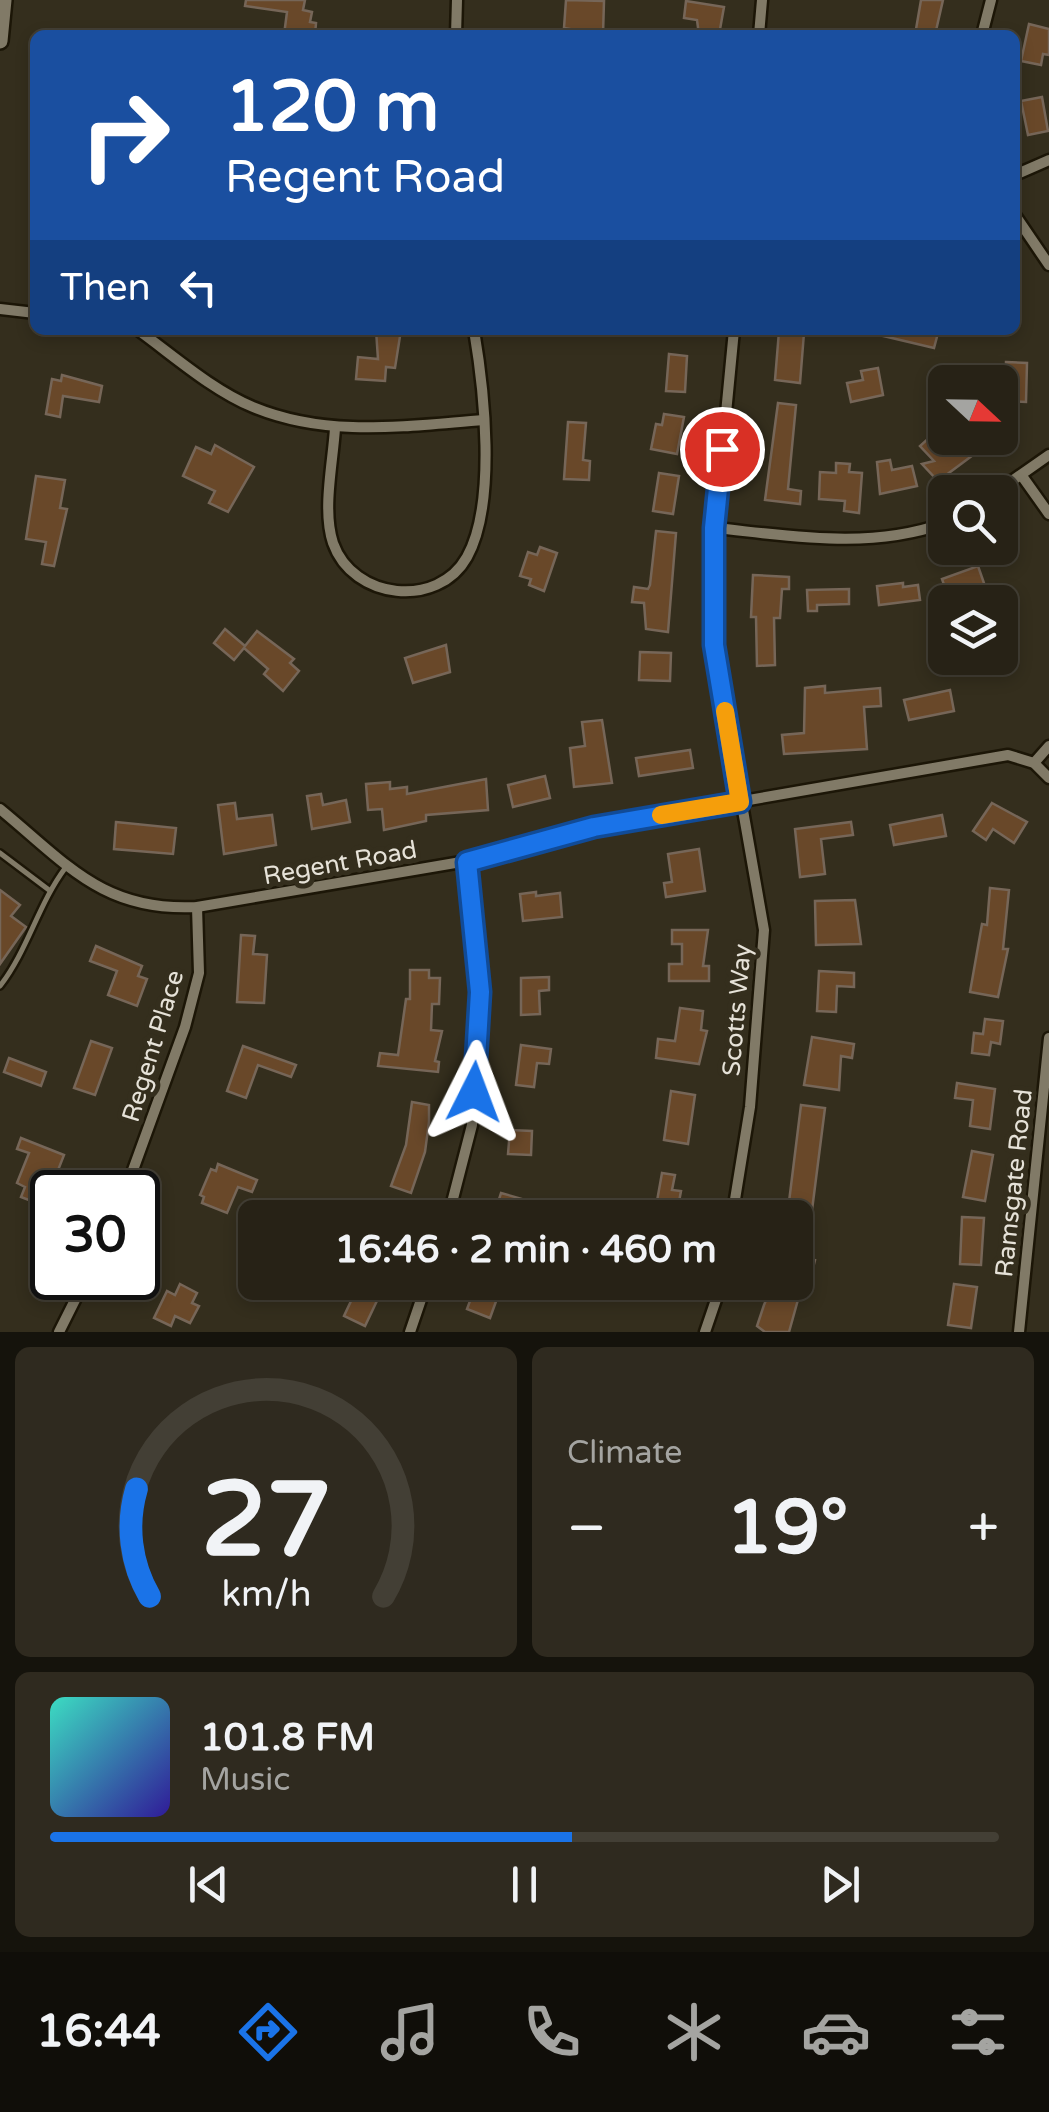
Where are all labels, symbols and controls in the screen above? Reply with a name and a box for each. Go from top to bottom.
text: 120 m [225,66,439,150]
icon: right [60,70,190,200]
text: Regent Road [225,151,505,205]
icon: left [171,260,226,315]
text: Then [60,265,151,311]
north arrow [928,365,1018,455]
map controls [928,365,1018,675]
pin [680,407,765,492]
icon: arrive [695,422,750,477]
button: search [928,475,1018,565]
button: layers [928,585,1018,675]
street label: Regent Road [261,835,419,891]
street label: Scotts Way [716,943,758,1077]
street label: Regent Place [116,966,190,1126]
position arrow [422,1040,526,1144]
street label: Ramsgate Road [989,1087,1039,1279]
speed limit sign: 30 [30,1170,160,1300]
text: 16:46 · 2 min · 460 m [334,1227,717,1273]
text: Climate [567,1434,682,1472]
text: 27 [201,1459,331,1584]
text: 19° [726,1483,848,1573]
text: − [567,1496,606,1562]
text: + [968,1496,999,1562]
text: km/h [221,1573,311,1616]
text: 101.8 FM [200,1715,375,1761]
text: Music [200,1761,290,1799]
icon: previous [181,1857,236,1912]
icon: pause [497,1857,552,1912]
icon: next [813,1857,868,1912]
icon: directions [233,1997,303,2067]
icon: music [375,1997,445,2067]
icon: phone [517,1997,587,2067]
icon: climate [659,1997,729,2067]
icon: car [801,1997,871,2067]
icon: filters [943,1997,1013,2067]
text: 16:44 [36,2005,161,2059]

